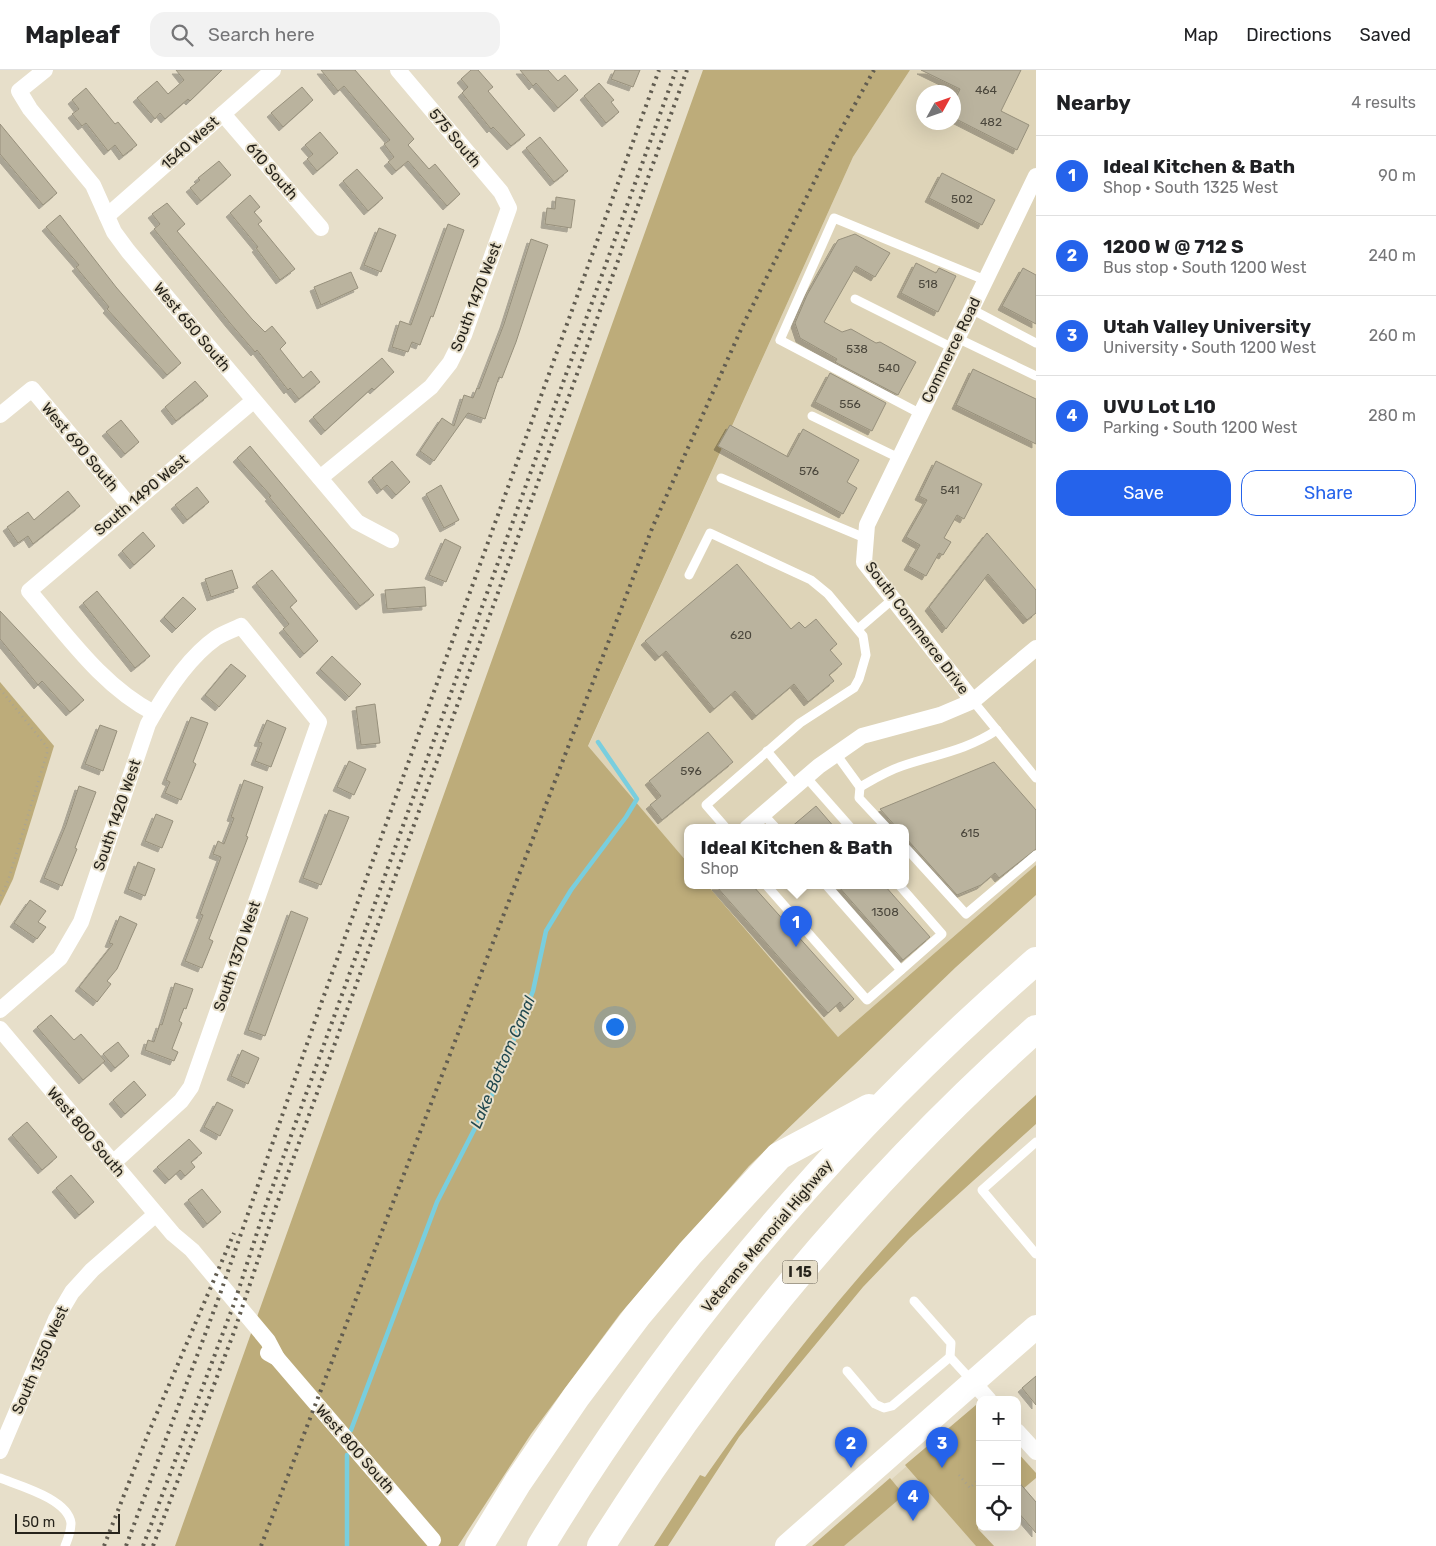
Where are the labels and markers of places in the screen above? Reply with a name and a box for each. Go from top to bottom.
pin: 1 [780,906,812,947]
pin: 2 [835,1427,867,1468]
pin: 3 [926,1427,958,1468]
pin: 4 [897,1480,929,1521]

